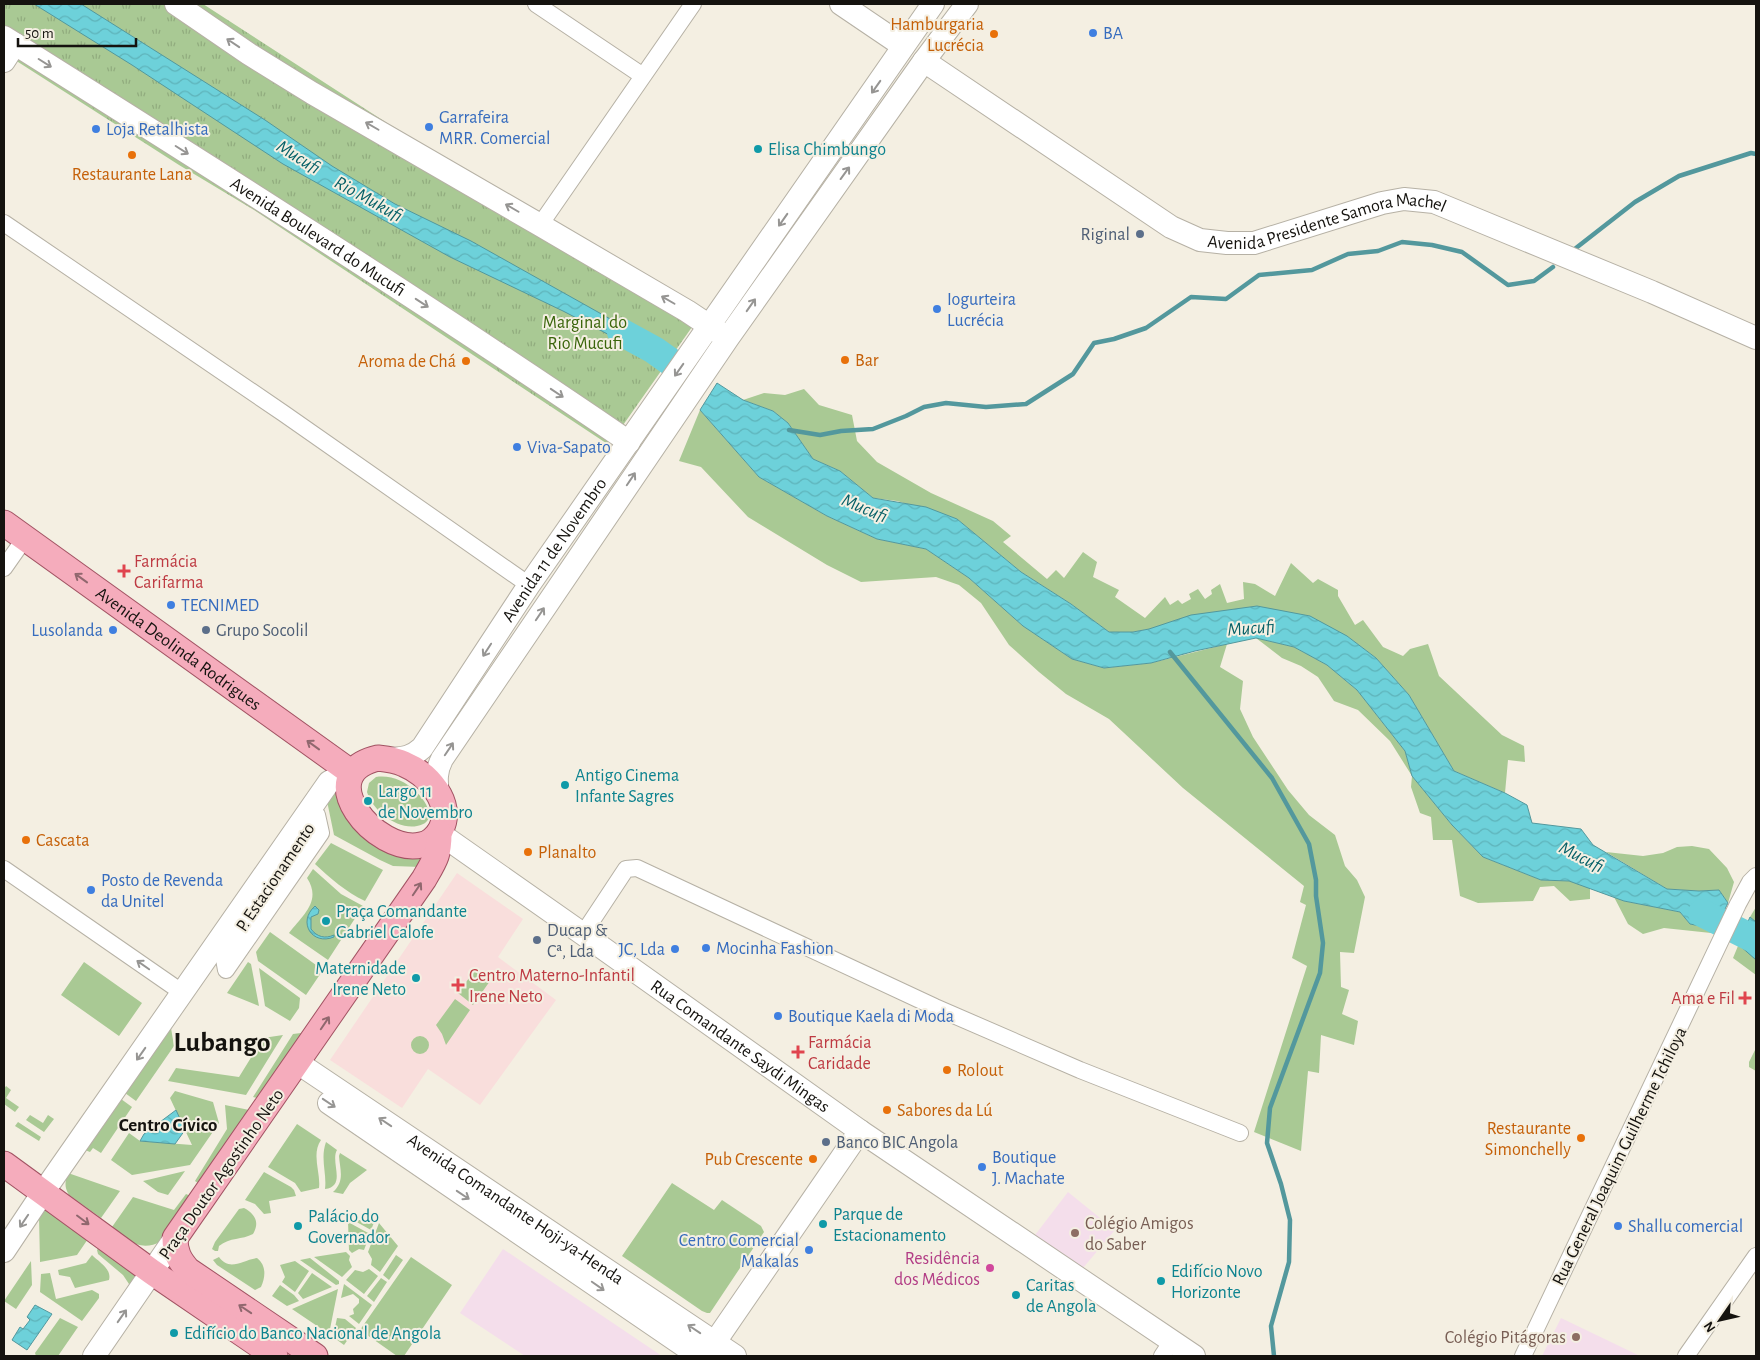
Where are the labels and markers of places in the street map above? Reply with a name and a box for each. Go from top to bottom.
place label: Hamburgaria Lucrécia [890,16,984,55]
place label: BA [1103,25,1124,43]
marker: BA [1087,27,1099,39]
marker: Hamburgaria Lucrécia [988,28,1000,40]
place label: Garrafeira MRR. Comercial [439,109,550,148]
place label: Loja Retalhista [106,121,209,139]
marker: Garrafeira MRR. Comercial [423,121,435,133]
marker: Loja Retalhista [90,123,102,135]
place label: Elisa Chimbungo [768,141,886,159]
marker: Elisa Chimbungo [752,143,764,155]
marker: Restaurante Lana [126,149,138,161]
place label: Restaurante Lana [72,166,192,184]
place label: Riginal [1080,226,1130,244]
marker: Riginal [1134,228,1146,240]
place label: Iogurteira Lucrécia [947,291,1016,330]
marker: Iogurteira Lucrécia [931,303,943,315]
place label: Bar [855,352,879,370]
place label: Aroma de Chá [358,353,456,371]
marker: Bar [839,354,851,366]
marker: Aroma de Chá [460,355,472,367]
place label: Viva-Sapato [527,439,611,457]
marker: Viva-Sapato [511,441,523,453]
place label: Farmácia Carifarma [134,553,204,592]
marker: Farmácia Carifarma [118,565,130,577]
place label: TECNIMED [181,597,259,615]
marker: TECNIMED [165,599,177,611]
place label: Lusolanda [31,622,103,640]
place label: Grupo Socolil [216,622,308,640]
marker: Lusolanda [107,624,119,636]
marker: Grupo Socolil [200,624,212,636]
place label: Antigo Cinema Infante Sagres [575,767,679,806]
marker: Antigo Cinema Infante Sagres [559,779,571,791]
place label: Largo 11 de Novembro [378,783,473,822]
marker: Largo 11 de Novembro [362,795,374,807]
place label: Cascata [36,832,89,850]
marker: Cascata [20,834,32,846]
place label: Planalto [538,844,596,862]
marker: Planalto [522,846,534,858]
place label: Posto de Revenda da Unitel [101,872,223,911]
marker: Posto de Revenda da Unitel [85,884,97,896]
place label: Praça Comandante Gabriel Calofe [336,903,467,942]
marker: Praça Comandante Gabriel Calofe [320,915,332,927]
place label: Ducap & Cª, Lda [547,922,608,961]
marker: Ducap & Cª, Lda [531,934,543,946]
place label: Mocinha Fashion [716,940,834,958]
place label: JC, Lda [618,941,665,959]
marker: Mocinha Fashion [700,942,712,954]
marker: JC, Lda [669,943,681,955]
place label: Maternidade Irene Neto [315,960,406,999]
place label: Centro Materno-Infantil Irene Neto [469,967,635,1006]
marker: Maternidade Irene Neto [410,972,422,984]
marker: Centro Materno-Infantil Irene Neto [451,978,465,992]
place label: Ama e Fil [1671,990,1735,1008]
marker: Ama e Fil [1739,992,1751,1004]
place label: Boutique Kaela di Moda [788,1008,954,1026]
marker: Boutique Kaela di Moda [772,1010,784,1022]
place label: Farmácia Caridade [808,1034,872,1073]
marker: Farmácia Caridade [792,1046,804,1058]
place label: Rolout [957,1062,1004,1080]
marker: Rolout [941,1064,953,1076]
place label: Sabores da Lú [897,1102,992,1120]
marker: Sabores da Lú [881,1104,893,1116]
place label: Restaurante Simonchelly [1485,1120,1571,1159]
marker: Restaurante Simonchelly [1575,1132,1587,1144]
place label: Banco BIC Angola [836,1134,958,1152]
marker: Banco BIC Angola [820,1136,832,1148]
place label: Boutique J. Machate [992,1149,1065,1188]
place label: Pub Crescente [704,1151,803,1169]
marker: Pub Crescente [807,1153,819,1165]
marker: Boutique J. Machate [976,1161,988,1173]
place label: Parque de Estacionamento [833,1206,946,1245]
place label: Palácio do Governador [308,1208,390,1247]
place label: Colégio Amigos do Saber [1085,1215,1194,1254]
marker: Parque de Estacionamento [817,1218,829,1230]
place label: Shallu comercial [1628,1218,1743,1236]
marker: Palácio do Governador [292,1220,304,1232]
marker: Shallu comercial [1612,1220,1624,1232]
marker: Colégio Amigos do Saber [1069,1227,1081,1239]
place label: Centro Comercial Makalas [679,1232,799,1271]
marker: Centro Comercial Makalas [803,1244,815,1256]
place label: Residência dos Médicos [894,1250,980,1289]
marker: Residência dos Médicos [984,1262,996,1274]
place label: Edifício Novo Horizonte [1171,1263,1263,1302]
marker: Edifício Novo Horizonte [1155,1275,1167,1287]
place label: Caritas de Angola [1026,1277,1096,1316]
marker: Caritas de Angola [1010,1289,1022,1301]
place label: Edifício do Banco Nacional de Angola [184,1325,441,1343]
marker: Edifício do Banco Nacional de Angola [168,1327,180,1339]
place label: Colégio Pitágoras [1445,1329,1566,1347]
marker: Colégio Pitágoras [1570,1331,1582,1343]

